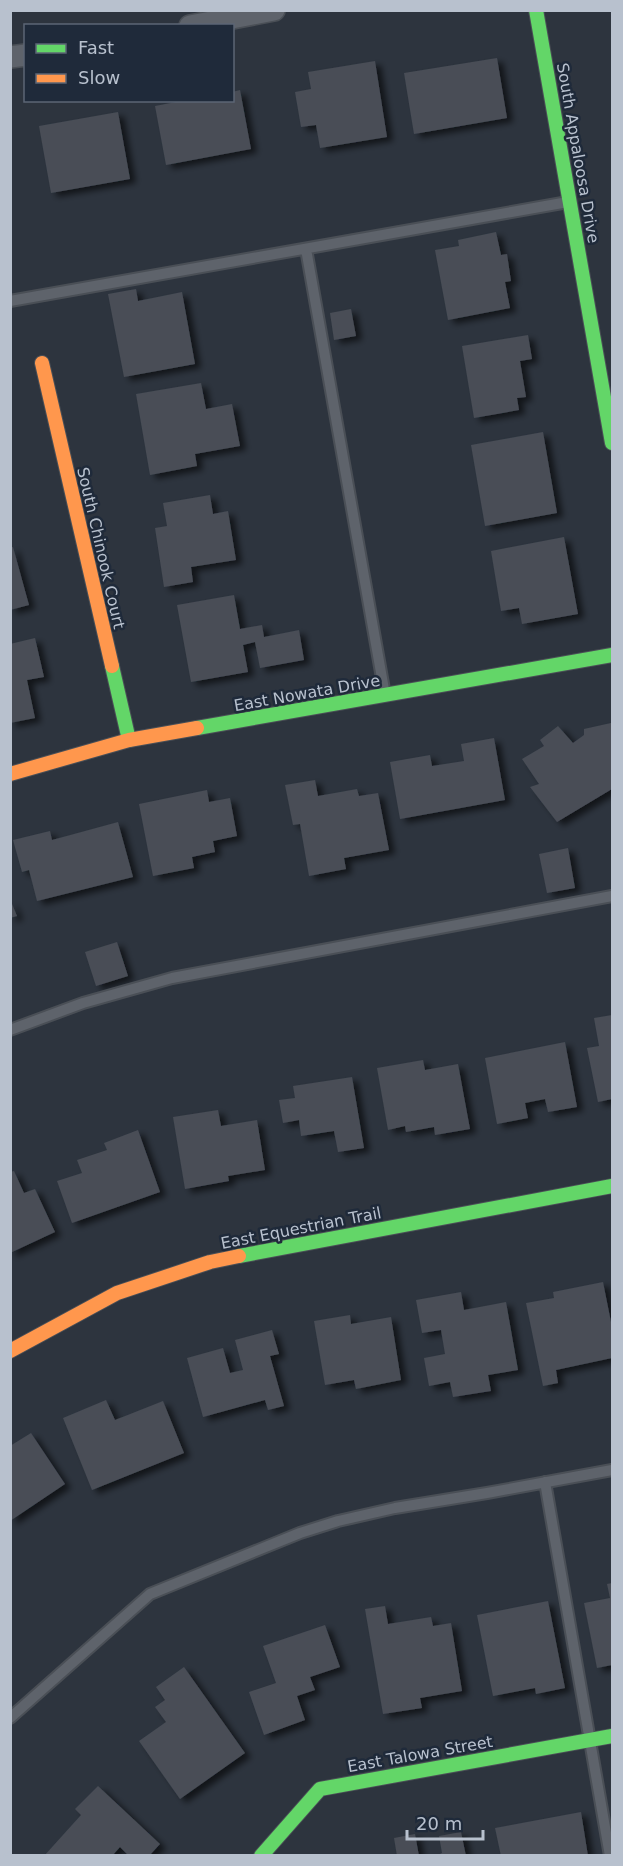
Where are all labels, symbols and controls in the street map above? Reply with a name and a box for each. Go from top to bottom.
legend [24,24,234,102]
text: Fast [78,37,114,58]
street label: South Appaloosa Drive [553,61,603,245]
text: Slow [78,67,120,88]
street label: South Chinook Court [73,465,129,631]
street label: East Nowata Drive [232,671,382,715]
street label: East Equestrian Trail [219,1203,383,1253]
street label: East Talowa Street [346,1732,494,1776]
scale bar [407,1803,484,1841]
text: 20 m [416,1813,462,1834]

